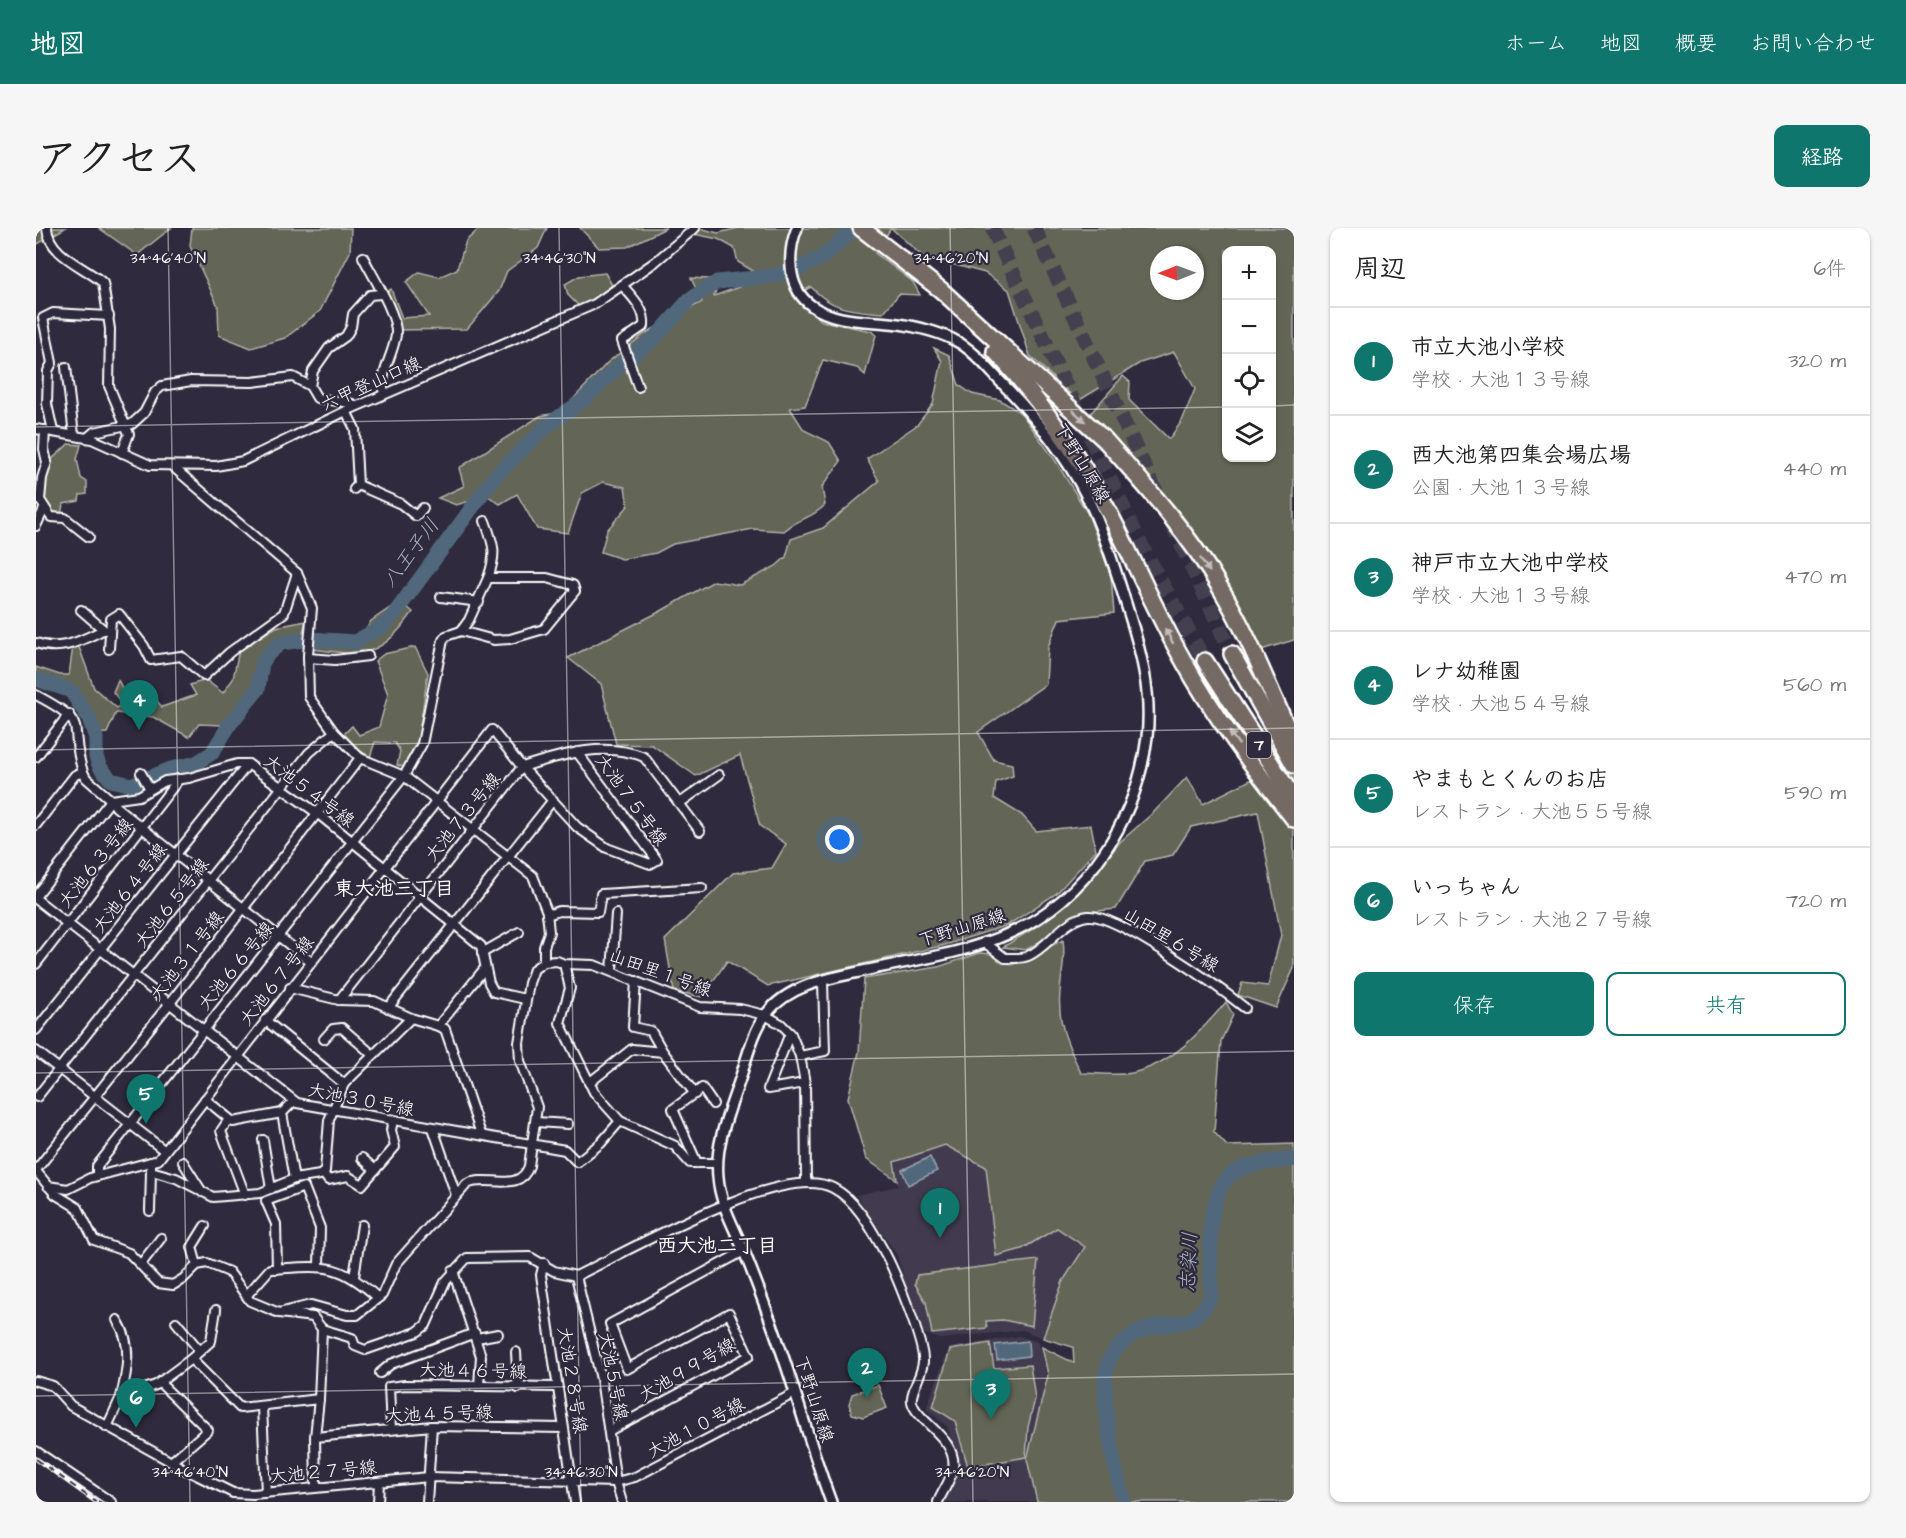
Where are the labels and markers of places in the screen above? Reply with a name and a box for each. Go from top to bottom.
pin: 4 [120,680,158,730]
pin: 5 [126,1074,166,1124]
pin: 1 [920,1188,960,1238]
pin: 2 [848,1348,886,1398]
pin: 3 [972,1370,1010,1419]
pin: 6 [116,1378,156,1428]

